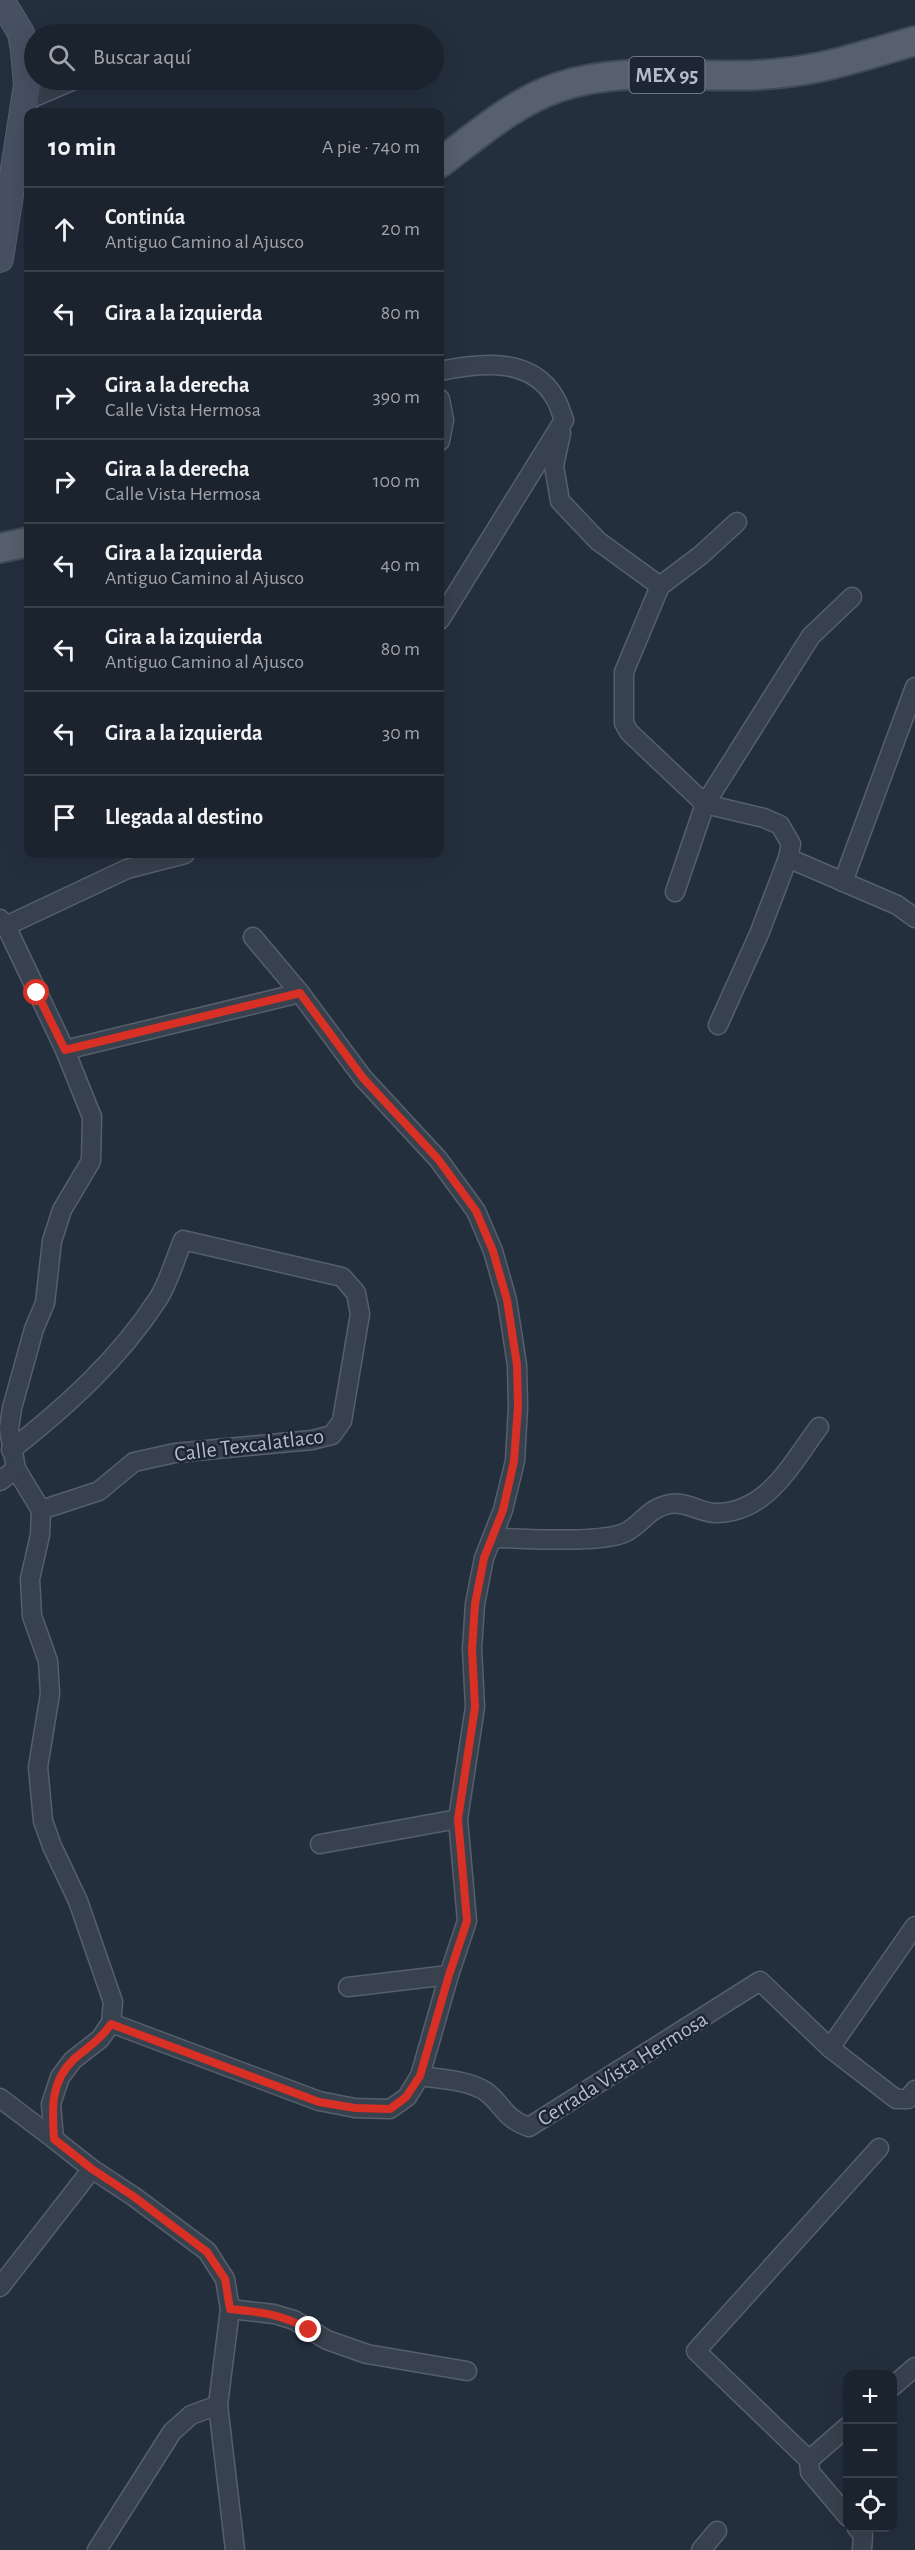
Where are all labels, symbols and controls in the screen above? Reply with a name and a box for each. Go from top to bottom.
search box [24,24,444,90]
icon: search [45,41,78,74]
text: Buscar aquí [93,46,191,68]
road number: MEX 95 [630,57,704,93]
text: 10 min [48,134,116,160]
text: A pie · 740 m [322,137,420,157]
text: Continúa [105,206,185,228]
icon: ahead [48,213,81,246]
text: 20 m [381,219,420,239]
text: Antiguo Camino al Ajusco [105,232,304,252]
icon: left [48,297,81,330]
text: Gira a la izquierda [105,302,263,324]
text: 80 m [381,303,420,323]
text: Gira a la derecha [105,374,250,396]
icon: right [48,381,81,414]
text: 390 m [373,387,420,407]
text: Calle Vista Hermosa [105,400,261,420]
text: Gira a la derecha [105,458,250,480]
icon: right [48,465,81,498]
text: 100 m [373,471,420,491]
text: Calle Vista Hermosa [105,484,261,504]
text: Gira a la izquierda [105,542,263,564]
icon: left [48,549,81,582]
text: 40 m [381,555,420,575]
text: Antiguo Camino al Ajusco [105,568,304,588]
text: Gira a la izquierda [105,626,263,648]
icon: left [48,633,81,666]
text: 80 m [381,639,420,659]
text: Antiguo Camino al Ajusco [105,652,304,672]
icon: left [48,717,81,750]
text: Gira a la izquierda [105,722,263,744]
text: 30 m [382,723,420,743]
icon: arrive [48,801,81,834]
text: Llegada al destino [105,806,263,828]
route start [23,979,49,1005]
street label: Calle Texcalatlaco [173,1425,325,1465]
street label: Cerrada Vista Hermosa [534,2008,711,2130]
route end [295,2316,321,2342]
map controls [843,2370,897,2532]
button: + [843,2370,897,2424]
button: − [843,2424,897,2478]
button: locate [843,2478,897,2532]

